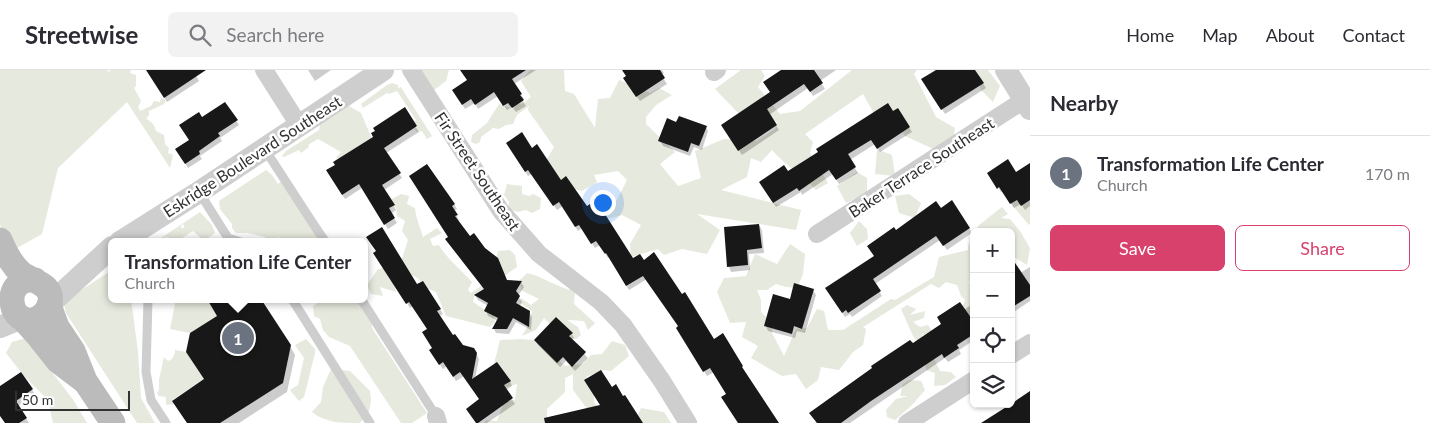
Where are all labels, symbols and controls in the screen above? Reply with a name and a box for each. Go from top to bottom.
search box [168,12,518,57]
text: Streetwise [25,20,138,49]
icon: search [186,21,214,49]
text: Search here [226,23,324,46]
text: Home [1126,24,1174,46]
text: Map [1202,24,1238,46]
text: About [1266,24,1315,46]
text: Contact [1343,24,1405,46]
text: Nearby [1050,90,1118,115]
street label: Eskridge Boulevard Southeast [159,91,345,221]
street label: Fir Street Southeast [431,108,525,234]
street label: Baker Terrace Southeast [845,113,997,221]
text: Transformation Life Center [1097,152,1324,175]
text: 1 [1061,164,1071,183]
text: 170 m [1365,164,1410,183]
text: Church [1097,175,1148,194]
your location [590,190,616,216]
button: Save [1050,225,1225,271]
button: Share [1235,225,1410,271]
map controls [970,228,1015,408]
button: + [970,228,1015,273]
popup [108,238,368,303]
text: Transformation Life Center [125,250,351,273]
text: Church [125,273,175,292]
button: − [970,273,1015,318]
button: locate [970,318,1015,363]
pin: 1 [222,319,254,357]
button: layers [970,363,1015,408]
scale bar [15,388,130,411]
text: 50 m [22,391,53,408]

